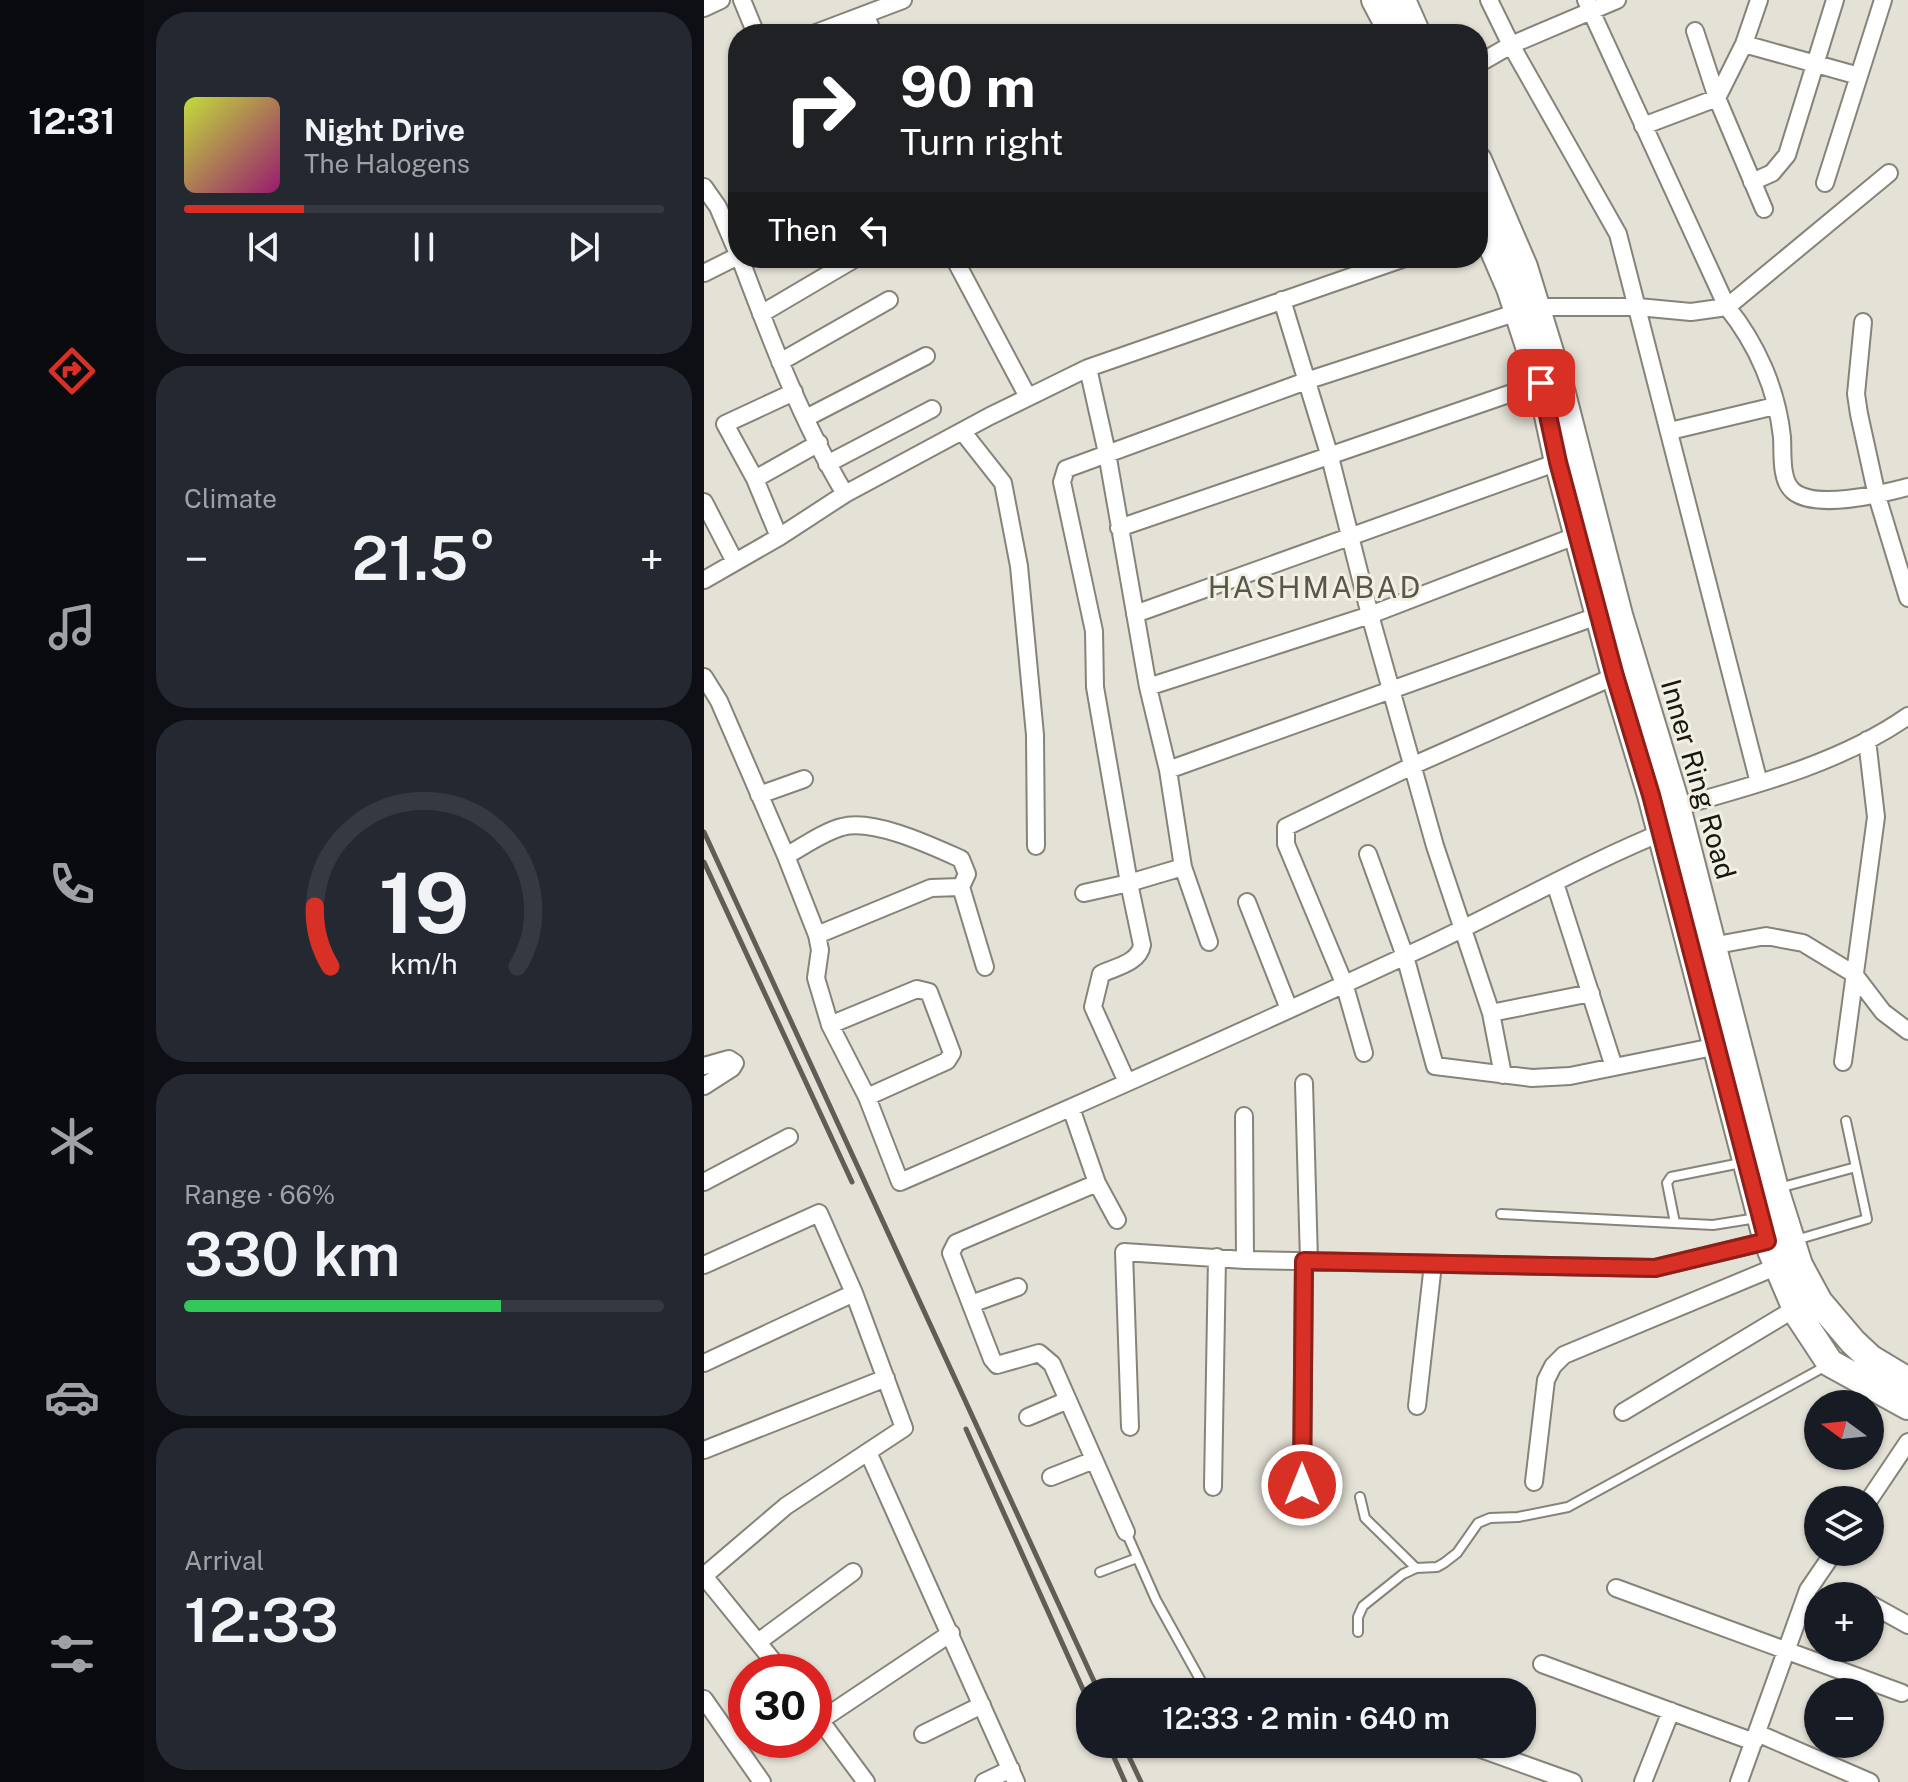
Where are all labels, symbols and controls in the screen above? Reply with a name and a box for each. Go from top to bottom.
text: 90 m [900,54,1036,120]
icon: right [768,56,872,160]
text: 12:31 [28,100,116,142]
text: Night Drive [304,112,465,148]
text: Turn right [900,121,1063,163]
text: The Halogens [304,148,470,179]
icon: left [853,208,897,252]
text: Then [768,212,837,248]
icon: previous [242,225,286,269]
icon: pause [402,225,446,269]
icon: next [562,225,606,269]
icon: directions [44,343,100,399]
pin [1507,349,1575,417]
icon: arrive [1519,361,1563,405]
text: Climate [184,483,277,514]
text: 21.5° [352,523,496,594]
text: − [184,533,208,585]
text: + [640,533,664,585]
district label: HASHMABAD [1208,569,1422,605]
icon: music [44,599,100,655]
street label: Inner Ring Road [1655,675,1743,883]
text: 19 [379,854,469,952]
icon: phone [44,856,100,912]
text: km/h [390,947,458,980]
icon: climate [44,1113,100,1169]
text: Range · 66% [184,1179,335,1210]
text: 330 km [184,1219,400,1290]
icon: car [44,1369,100,1425]
north arrow [1804,1390,1884,1470]
map controls [1804,1390,1884,1758]
position arrow [1260,1443,1344,1527]
button: layers [1804,1486,1884,1566]
text: Arrival [184,1545,264,1576]
button: + [1804,1582,1884,1662]
text: 12:33 [184,1585,339,1656]
icon: filters [44,1626,100,1682]
speed limit sign: 30 [728,1654,832,1758]
button: − [1804,1678,1884,1758]
text: 12:33 · 2 min · 640 m [1162,1700,1450,1736]

